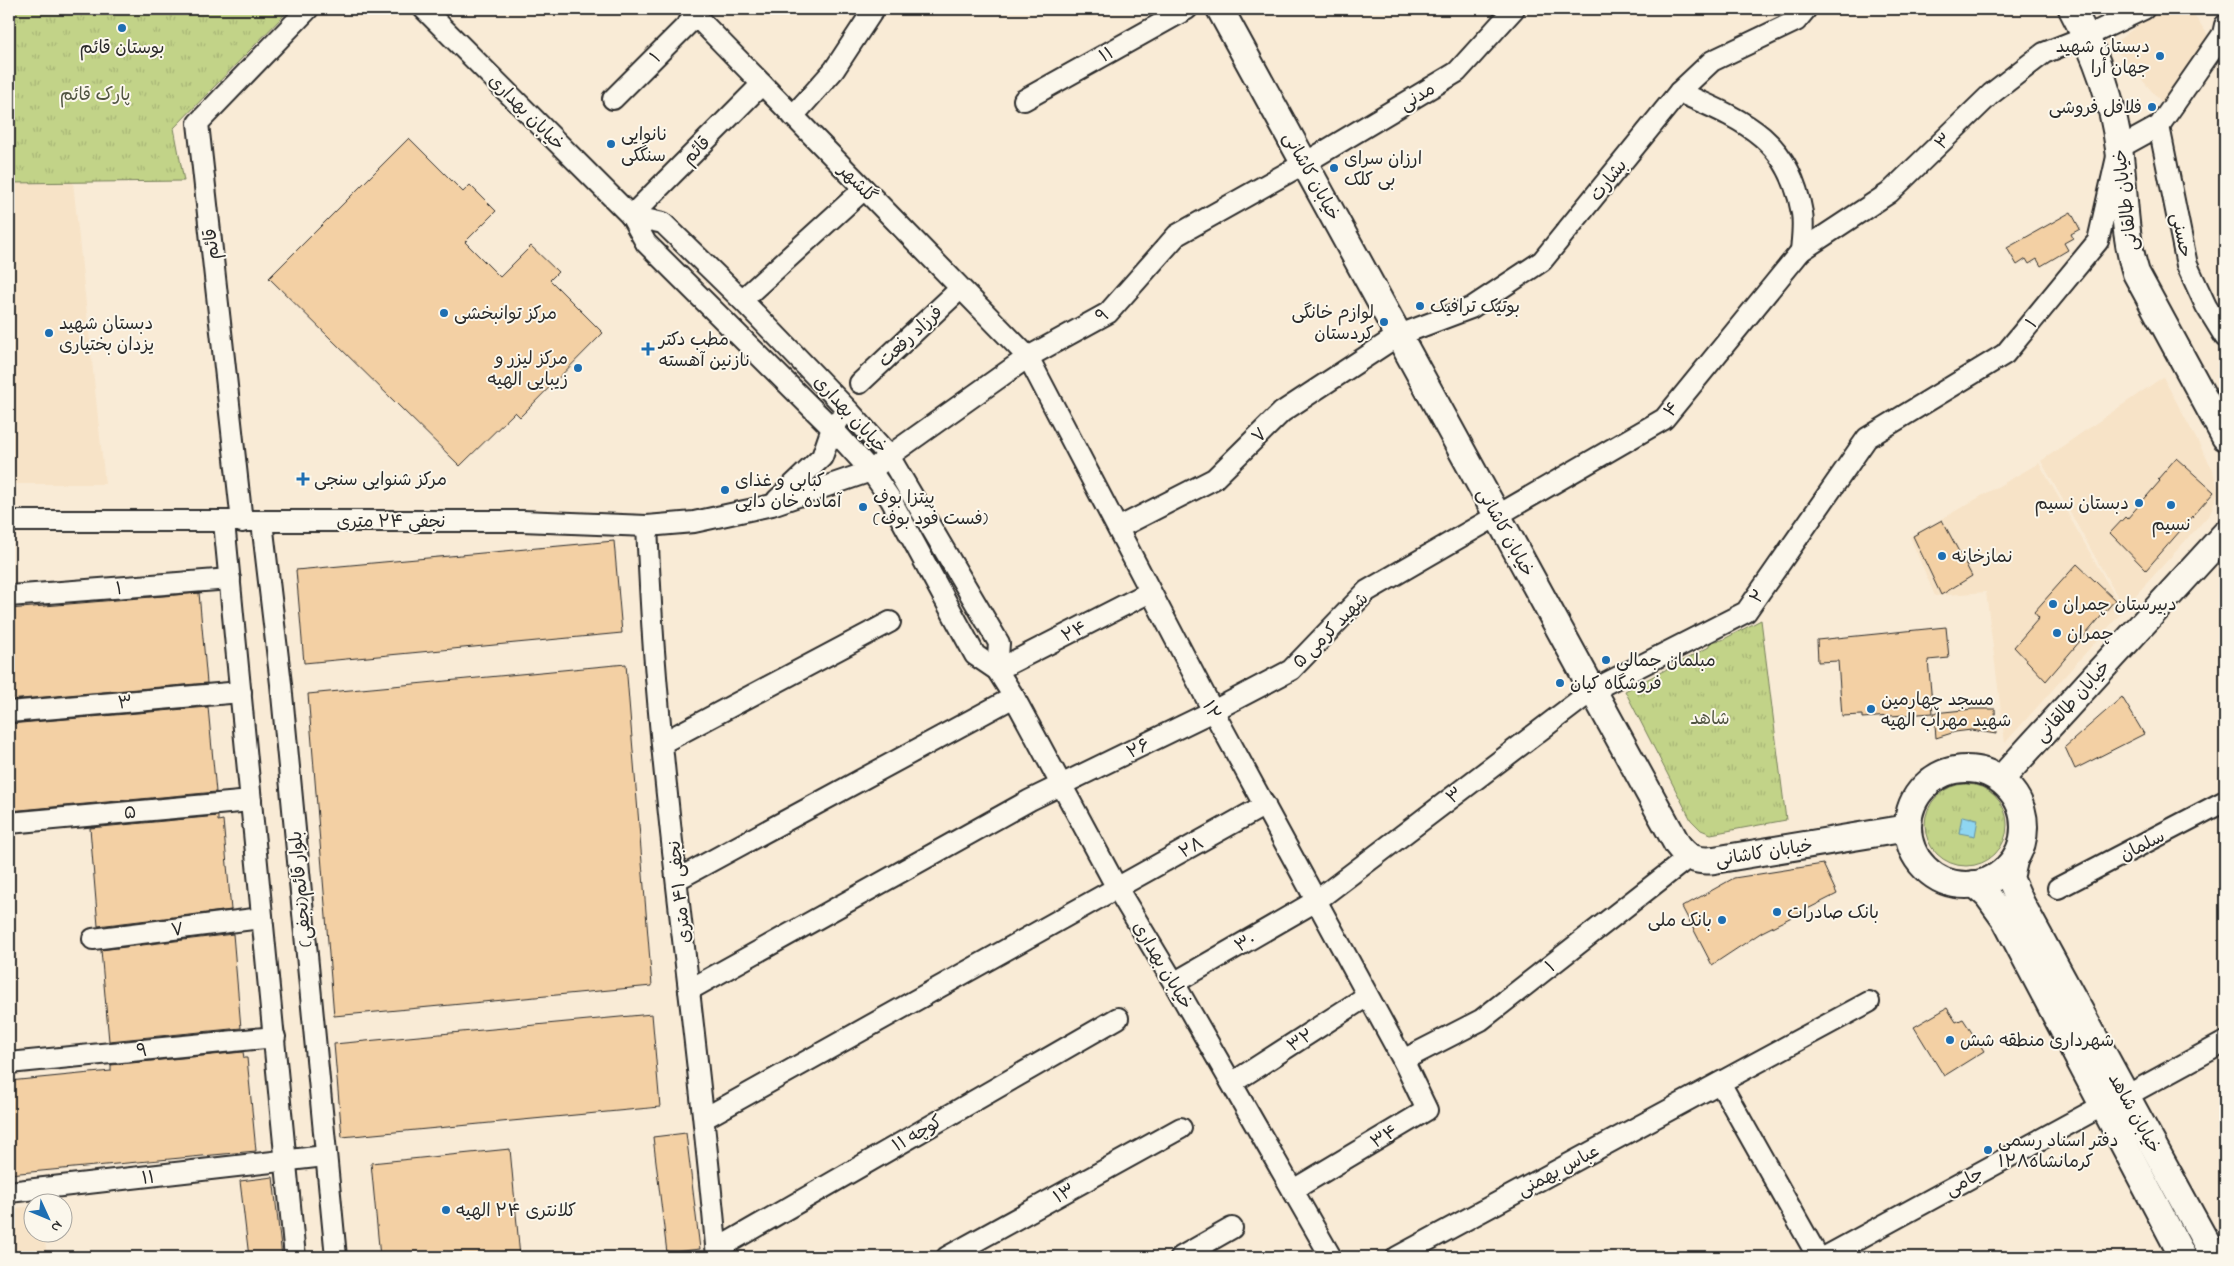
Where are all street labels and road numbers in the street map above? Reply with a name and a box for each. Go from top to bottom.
street label: ۱۱ [1095,41,1119,70]
street label: ۱ [645,47,668,70]
street label: خیابان بهداری [481,69,570,158]
street label: مدنی [1395,77,1441,118]
street label: خیابان کاشانی [1275,128,1345,226]
street label: ۳ [1930,128,1959,157]
street label: قائم [677,131,718,172]
street label: خیابان طالقانی [2108,147,2146,252]
street label: بشارت [1584,155,1635,208]
street label: گلشهر [830,157,882,210]
street label: حسنی [2163,211,2197,260]
street label: قائم [198,227,228,261]
street label: فرزاد رفعت [873,301,950,374]
street label: ۹ [1091,303,1115,331]
street label: ۱ [2020,313,2045,335]
street label: خیابان بهداری [806,370,893,460]
street label: ۴ [1658,397,1687,424]
street label: ۷ [1247,423,1274,450]
street label: خیابان کاشانی [1469,484,1539,582]
street label: نجفی ۲۴ متری [336,510,446,536]
street label: ۱ [115,577,124,603]
street label: ۲ [1744,585,1773,610]
street label: ۵ شهید کرمی [1287,587,1375,675]
street label: ۲۴ [1058,615,1092,650]
street label: خیابان طالقانی [2030,656,2117,749]
street label: ۳ [117,690,134,718]
street label: ۱۲ [1194,697,1226,725]
street label: ۲۶ [1123,733,1155,767]
street label: ۳ [1441,782,1469,811]
street label: ۵ [123,800,138,827]
street label: سلمان [2116,824,2170,869]
street label: بلوار قائم(نجفی) [284,830,320,948]
street label: ۲۸ [1175,831,1209,866]
street label: خیابان کاشانی [1714,833,1815,875]
street label: نجفی ۴۱ متری [663,839,699,945]
street label: ۷ [169,917,185,945]
street label: خیابان بهداری [1125,917,1198,1015]
street label: ۳۰ [1231,927,1261,960]
street label: ۱ [1541,955,1562,980]
street label: ۳۲ [1283,1023,1319,1060]
street label: ۹ [135,1038,149,1066]
street label: خیابان شاهد [2100,1069,2166,1159]
street label: کوچه ۱۱ [888,1110,948,1160]
street label: ۳۴ [1366,1119,1404,1156]
street label: عباس بهمنی [1513,1139,1605,1204]
street label: جامی [1941,1162,1989,1204]
street label: ۱۱ [140,1165,156,1193]
street label: ۱۳ [1049,1178,1081,1211]

